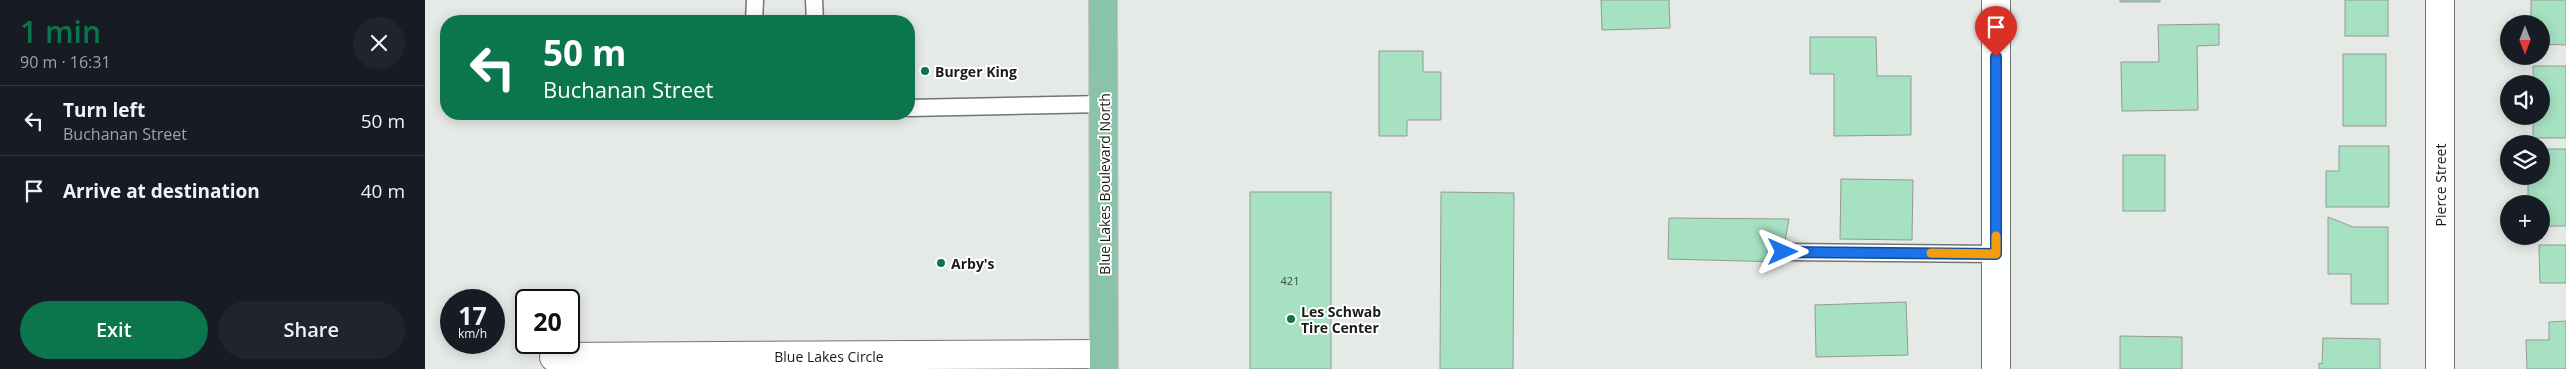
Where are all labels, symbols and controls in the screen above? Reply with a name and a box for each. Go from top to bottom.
pin [1975,6,2017,57]
text: 1 min [20,11,101,52]
icon: arrive [1982,13,2010,41]
north arrow [2500,15,2550,65]
map controls [2500,15,2550,245]
button: close [353,17,405,69]
text: 50 m [543,29,626,76]
icon: left [460,35,525,100]
text: 90 m · 16:31 [20,51,111,73]
place label: Burger King [935,62,1017,81]
marker: Burger King [919,65,931,77]
text: Buchanan Street [543,74,713,104]
button: sound [2500,75,2550,125]
street label: Blue Lakes Boulevard North [1095,93,1114,275]
text: Turn left [63,97,145,123]
icon: left [20,107,48,135]
text: 50 m [361,108,405,134]
text: Buchanan Street [63,123,187,145]
button: layers [2500,135,2550,185]
street label: Pierce Street [2431,144,2450,226]
icon: arrive [20,177,48,205]
text: Arrive at destination [63,178,260,204]
text: 40 m [361,178,405,204]
button: + [2500,195,2550,245]
position arrow [1756,225,1808,277]
place label: Arby's [951,254,995,273]
marker: Arby's [935,257,947,269]
house number: 421 [1281,273,1299,288]
speed limit sign: 20 [515,289,580,354]
text: 17 [458,298,487,332]
button: Exit [20,301,208,359]
button: Share [218,301,405,359]
place label: Les Schwab Tire Center [1301,302,1381,337]
marker: Les Schwab Tire Center [1285,313,1297,325]
text: km/h [458,325,487,342]
street label: Blue Lakes Circle [774,347,884,366]

